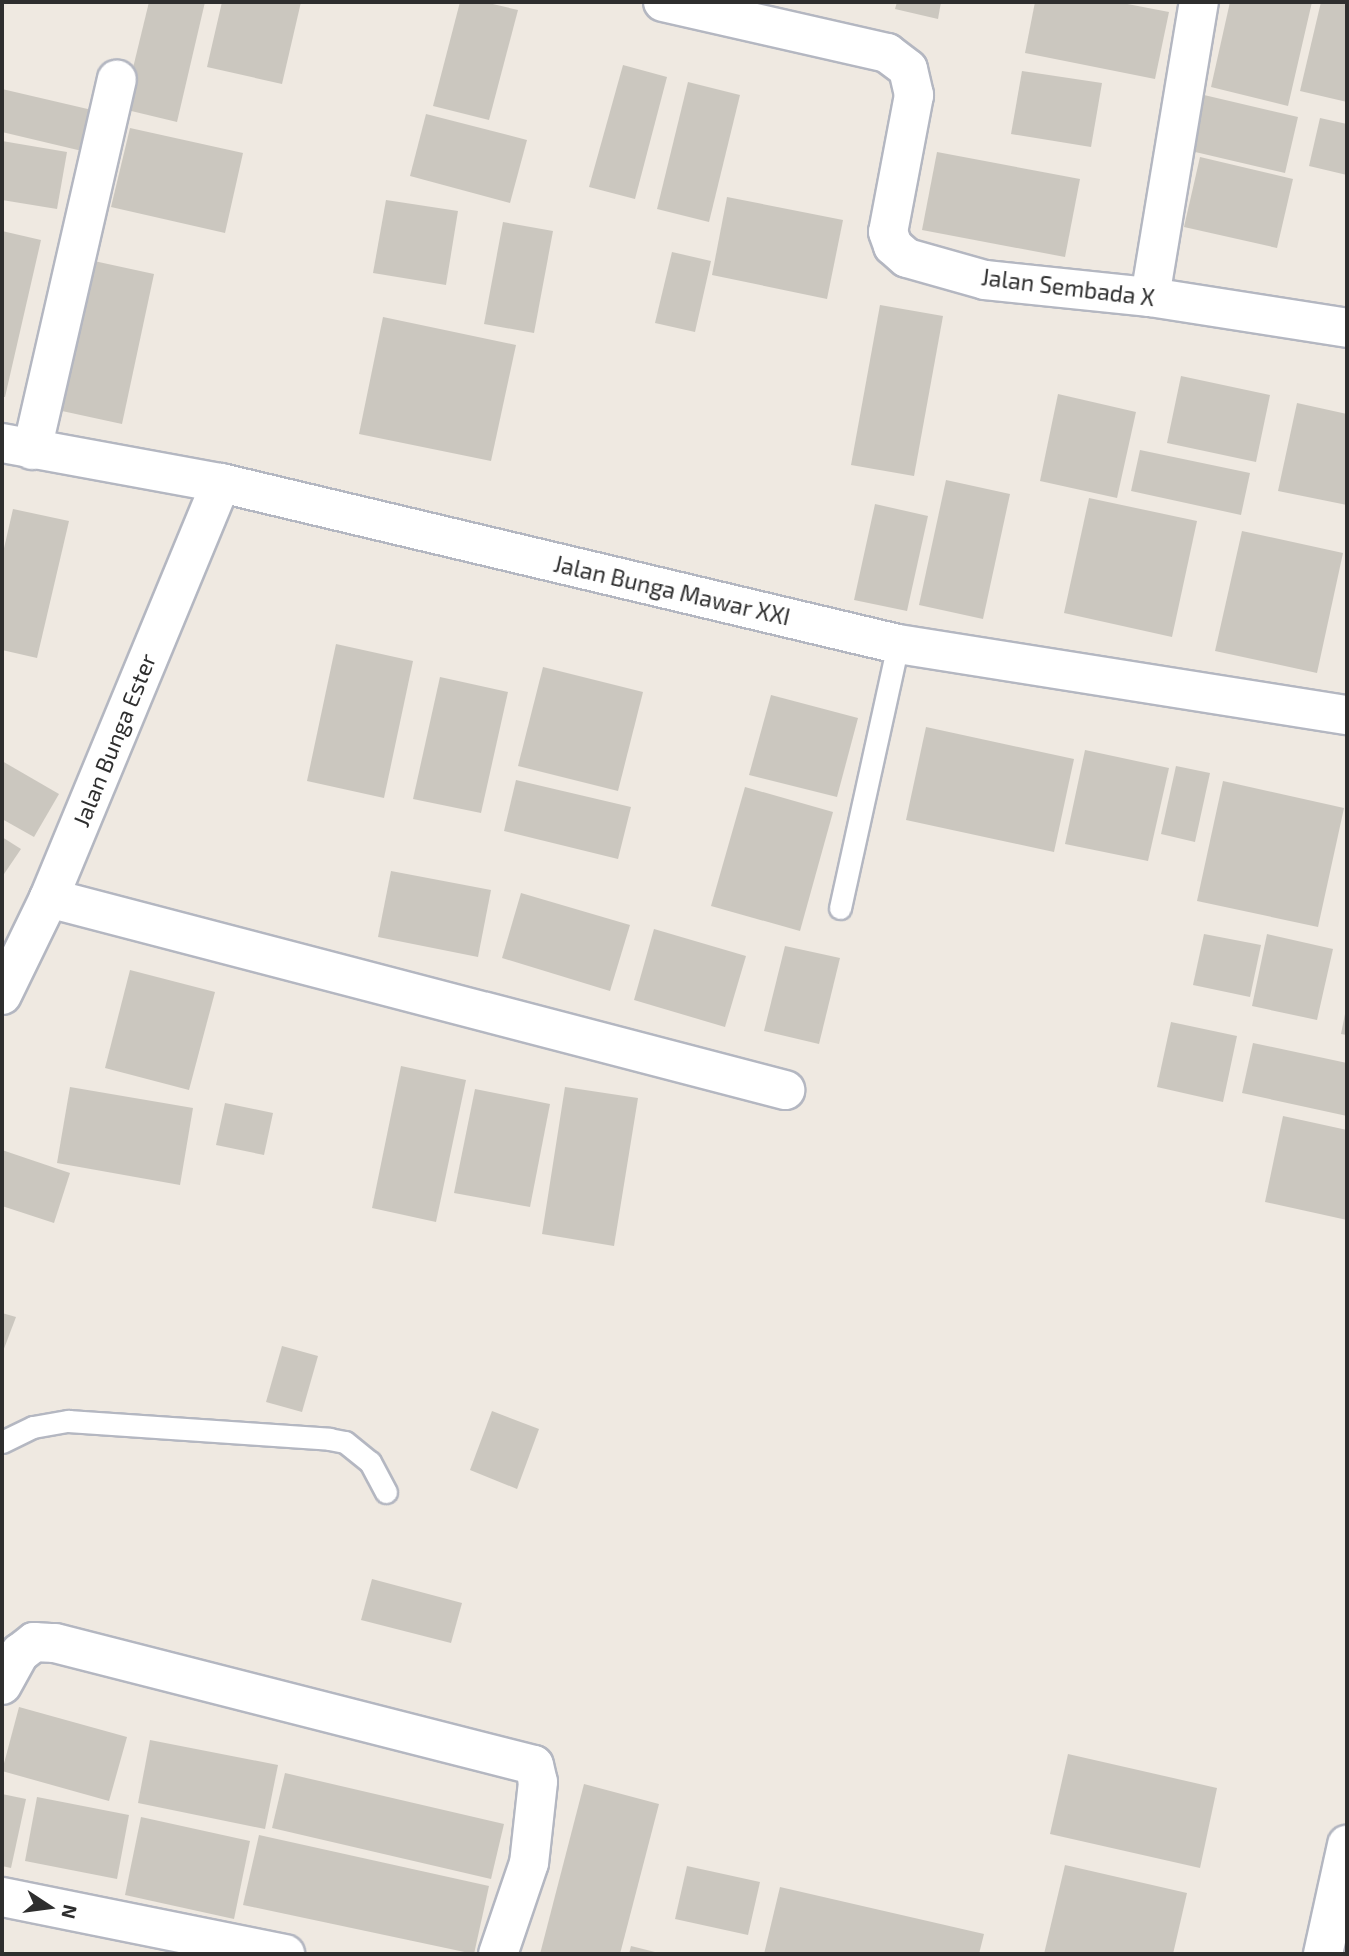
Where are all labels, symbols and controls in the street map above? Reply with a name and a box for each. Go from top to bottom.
street label: Jalan Sembada X [980,263,1156,311]
street label: Jalan Bunga Mawar XXI [551,549,793,631]
street label: Jalan Bunga Ester [67,649,161,831]
north arrow [14,1872,84,1942]
text: N [57,1903,83,1921]

